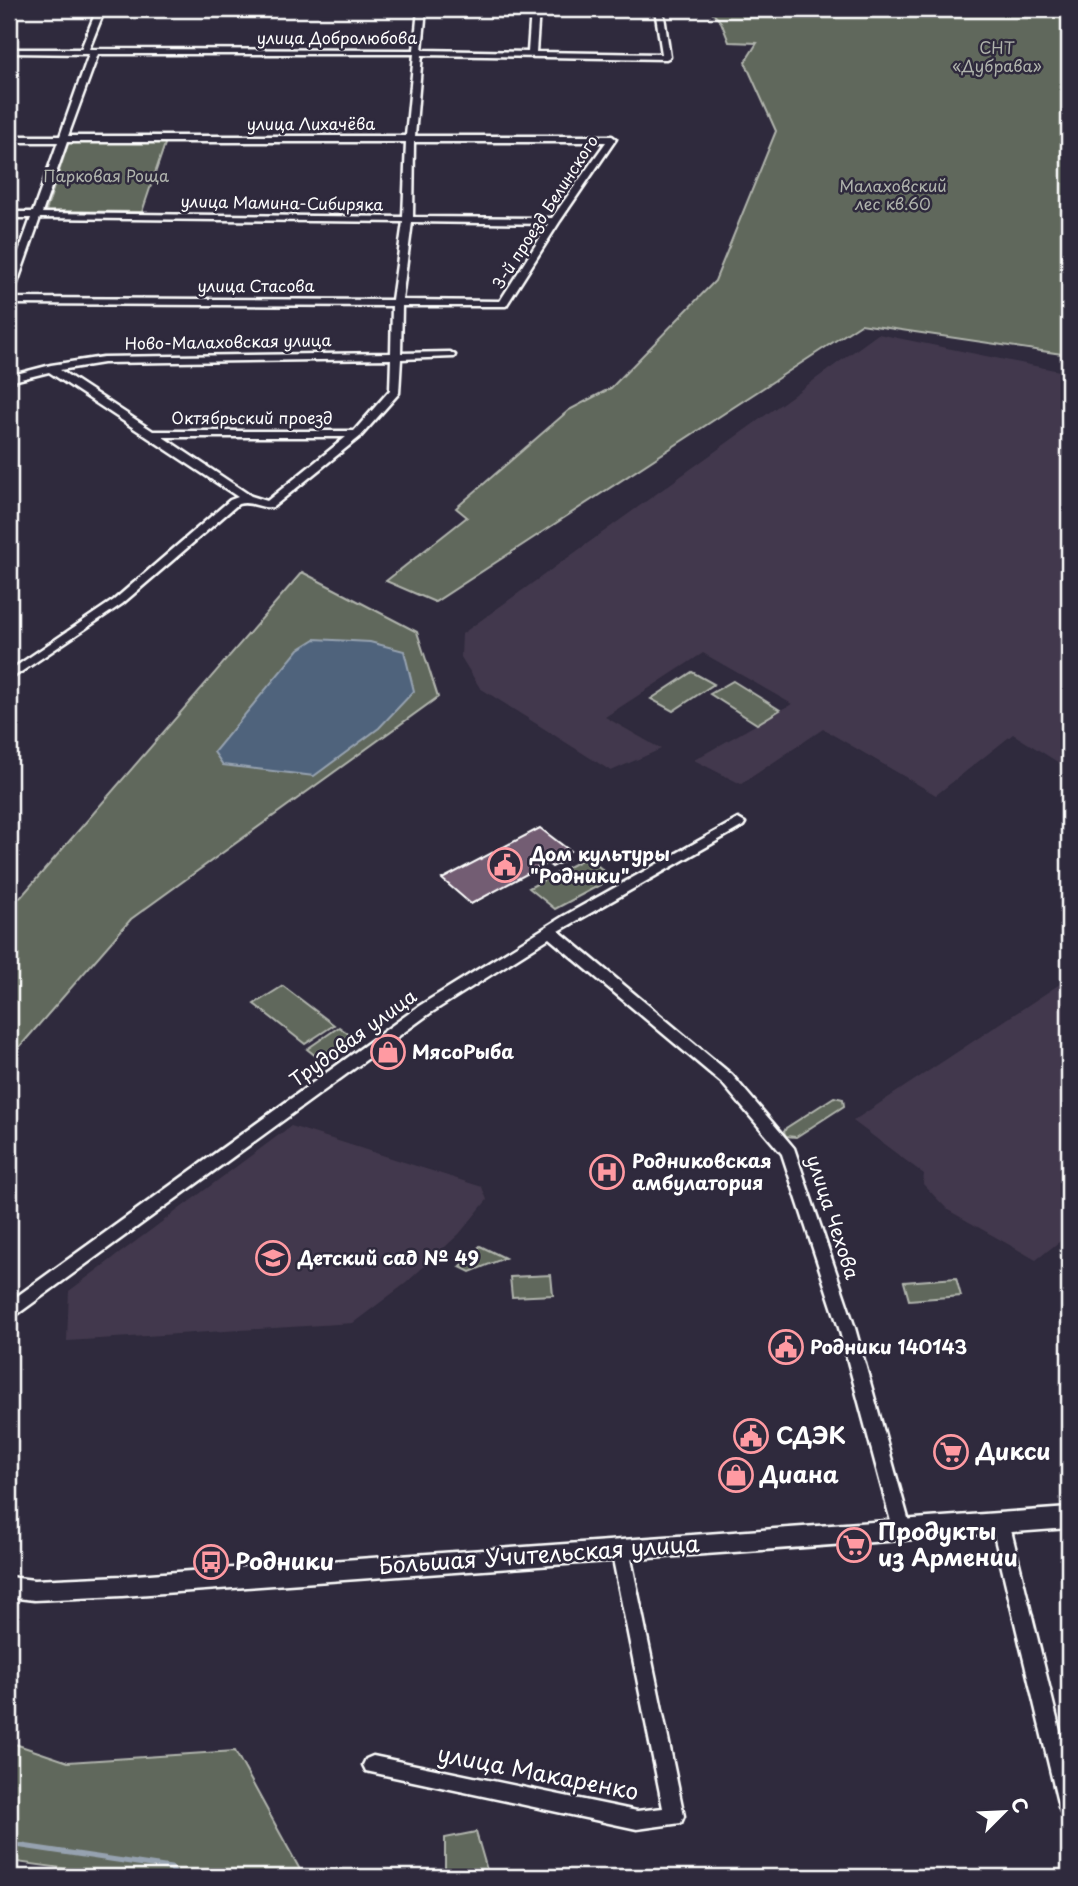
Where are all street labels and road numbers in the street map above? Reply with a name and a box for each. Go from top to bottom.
street label: улица Добролюбова [257,25,417,49]
street label: улица Лихачёва [247,111,375,135]
street label: 3-й проезд Белинского [485,130,603,293]
street label: улица Мамина-Сибиряка [180,188,384,216]
street label: улица Стасова [198,273,315,297]
street label: Ново-Малаховская улица [124,327,332,355]
street label: Октябрьский проезд [171,405,333,429]
street label: Трудовая улица [283,981,422,1093]
street label: улица Чехова [801,1151,867,1283]
street label: Большая Учительская улица [377,1525,701,1582]
street label: улица Макаренко [435,1735,642,1808]

